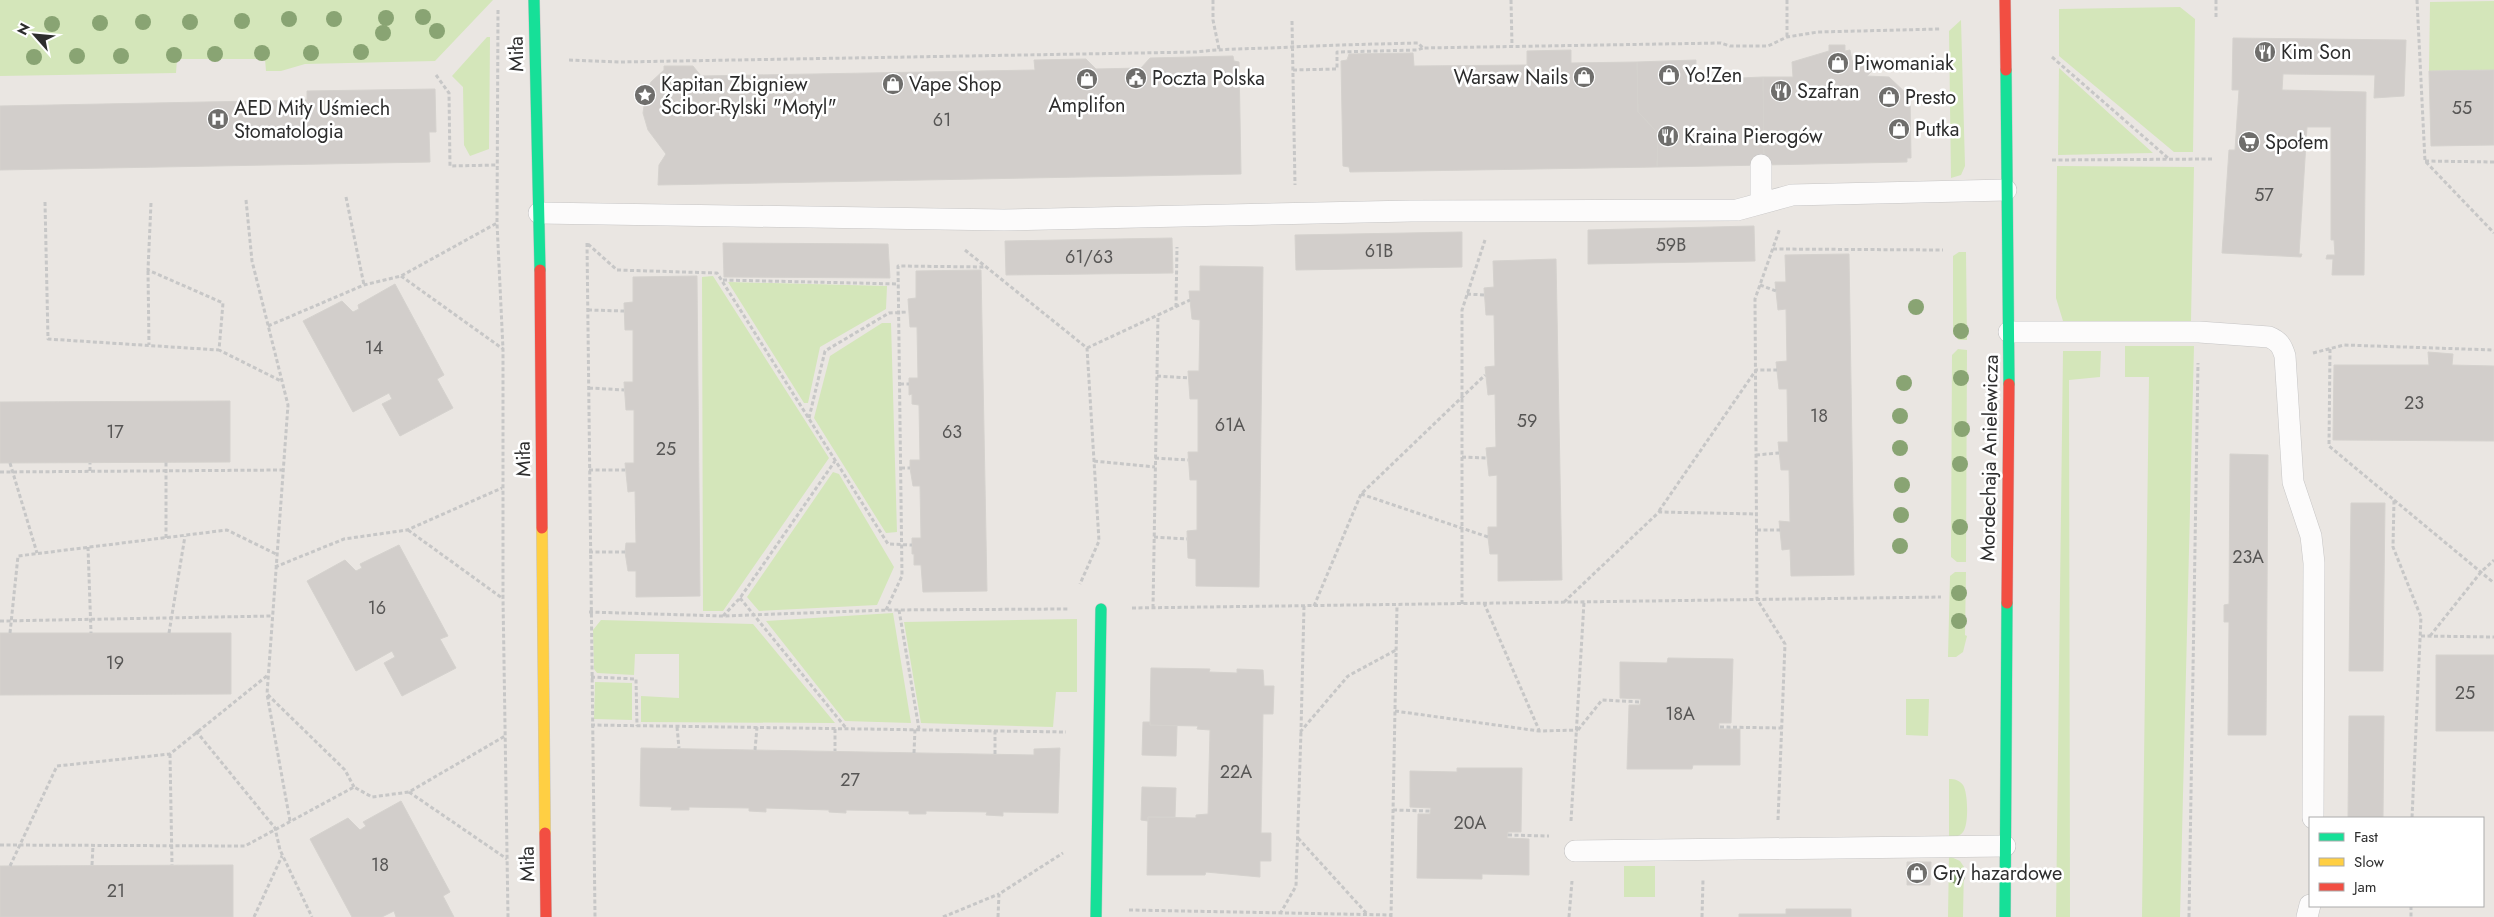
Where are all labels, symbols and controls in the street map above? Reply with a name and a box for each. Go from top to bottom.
north arrow [10,10,60,60]
text: N [12,20,35,39]
street label: Miła [502,36,531,72]
place label: Kim Son [2281,38,2351,67]
restaurant icon: Kim Son [2253,40,2277,64]
place label: Piwomaniak [1854,49,1954,78]
shop icon: Piwomaniak [1826,51,1850,75]
place label: Yo!Zen [1685,61,1742,90]
place label: Warsaw Nails [1454,63,1568,92]
shop icon: Yo!Zen [1657,63,1681,87]
place label: Poczta Polska [1152,64,1265,93]
shop icon: Warsaw Nails [1572,65,1596,89]
public building icon: Poczta Polska [1124,66,1148,90]
shop icon: Amplifon [1075,67,1099,91]
place label: Kapitan Zbigniew Ścibor-Rylski "Motyl" [661,70,837,122]
place label: Vape Shop [909,70,1001,99]
shop icon: Vape Shop [881,72,905,96]
place label: Szafran [1797,77,1859,106]
restaurant icon: Szafran [1769,79,1793,103]
place icon: Kapitan Zbigniew Ścibor-Rylski "Motyl" [633,83,657,107]
place label: Presto [1905,83,1956,112]
shop icon: Presto [1877,85,1901,109]
place label: Amplifon [1048,91,1126,120]
place label: AED Miły Uśmiech Stomatologia [234,94,390,146]
house number: 55 [2452,95,2472,121]
hospital icon: AED Miły Uśmiech Stomatologia [206,107,230,131]
house number: 61 [933,107,951,133]
place label: Putka [1915,115,1959,144]
shop icon: Putka [1887,117,1911,141]
place label: Kraina Pierogów [1684,122,1823,151]
restaurant icon: Kraina Pierogów [1656,124,1680,148]
place label: Społem [2265,128,2329,157]
supermarket icon: Społem [2237,130,2261,154]
house number: 57 [2254,182,2274,208]
house number: 59B [1656,232,1686,258]
house number: 61B [1365,238,1393,264]
house number: 61/63 [1065,244,1113,270]
house number: 14 [365,335,383,361]
street label: Mordechaja Anielewicza [1973,354,2006,562]
house number: 23 [2404,390,2424,416]
house number: 18 [1810,403,1828,429]
house number: 59 [1517,408,1537,434]
house number: 61A [1215,412,1245,438]
house number: 17 [106,419,124,445]
house number: 63 [942,419,962,445]
house number: 25 [656,436,676,462]
street label: Miła [509,441,538,477]
house number: 23A [2232,544,2264,570]
house number: 16 [368,595,386,621]
house number: 19 [106,650,124,676]
house number: 25 [2455,680,2475,706]
house number: 18A [1665,701,1695,727]
house number: 22A [1220,759,1252,785]
house number: 27 [840,767,860,793]
house number: 20A [1454,810,1487,836]
legend [2309,817,2484,907]
text: Fast [2354,826,2378,848]
street label: Miła [513,846,542,882]
text: Slow [2354,851,2385,873]
house number: 18 [371,852,389,878]
place label: Gry hazardowe [1933,859,2062,888]
shop icon: Gry hazardowe [1905,861,1929,885]
text: Jam [2352,876,2377,898]
house number: 21 [107,878,125,904]

